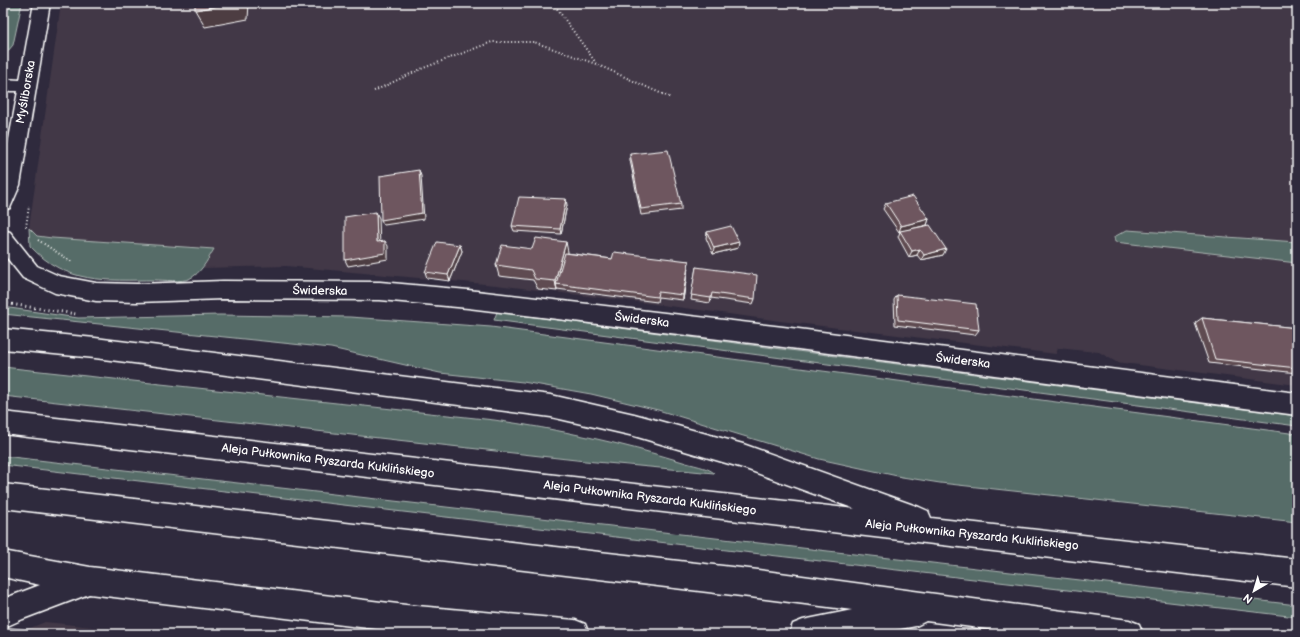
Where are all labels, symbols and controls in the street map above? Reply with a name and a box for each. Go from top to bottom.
street label: Myśliborska [13,59,39,125]
street label: Świderska [292,281,348,299]
street label: Świderska [614,307,671,331]
street label: Świderska [935,348,992,372]
street label: Aleja Pułkownika Ryszarda Kuklińskiego [221,440,436,482]
street label: Aleja Pułkownika Ryszarda Kuklińskiego [543,477,758,519]
street label: Aleja Pułkownika Ryszarda Kuklińskiego [865,516,1080,554]
north arrow [1234,571,1274,611]
text: N [1241,591,1255,606]

